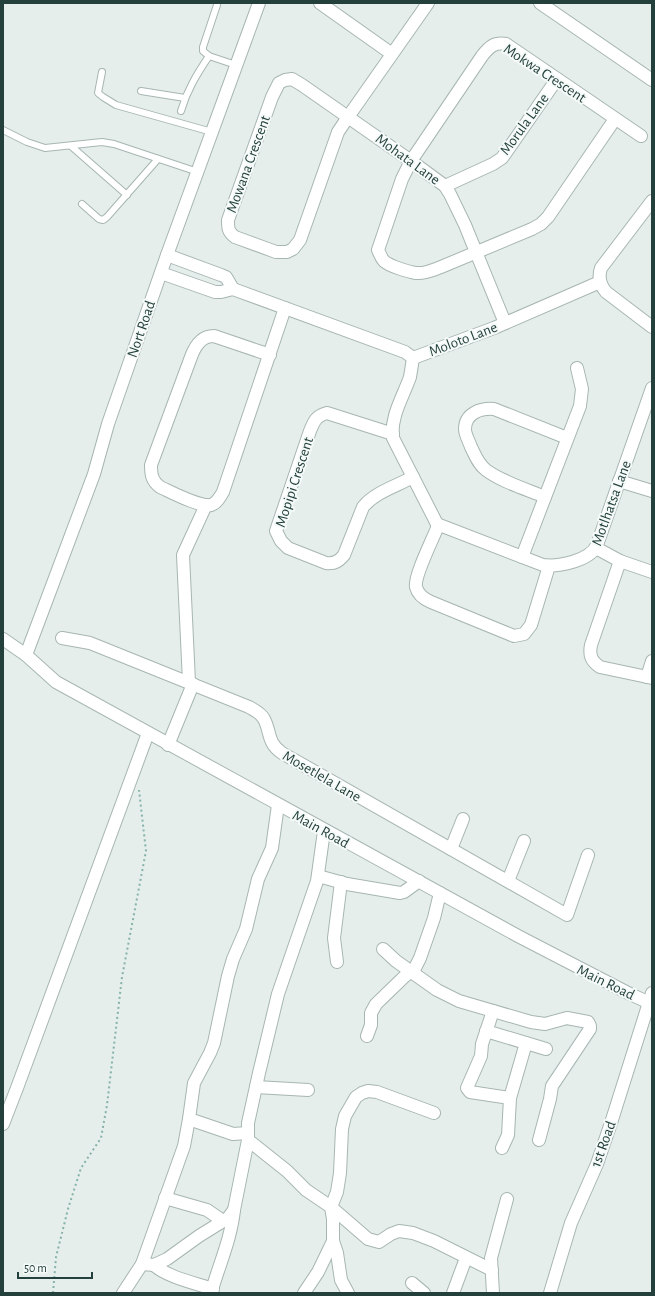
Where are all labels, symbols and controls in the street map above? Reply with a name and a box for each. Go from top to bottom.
street label: Mokwa Crescent [501,41,589,106]
street label: Morula Lane [497,91,552,158]
street label: Mowana Crescent [224,113,273,215]
street label: Mohata Lane [373,131,443,188]
street label: Nort Road [125,299,158,360]
street label: Moloto Lane [427,320,500,359]
street label: Mopipi Crescent [273,435,316,529]
street label: Motlhatsa Lane [589,458,634,548]
street label: Mosetlela Lane [280,748,363,805]
street label: Main Road [290,808,352,851]
street label: Main Road [574,962,637,1003]
street label: 1st Road [588,1119,619,1169]
scale bar [18,1254,92,1280]
text: 50 m [24,1262,47,1274]

